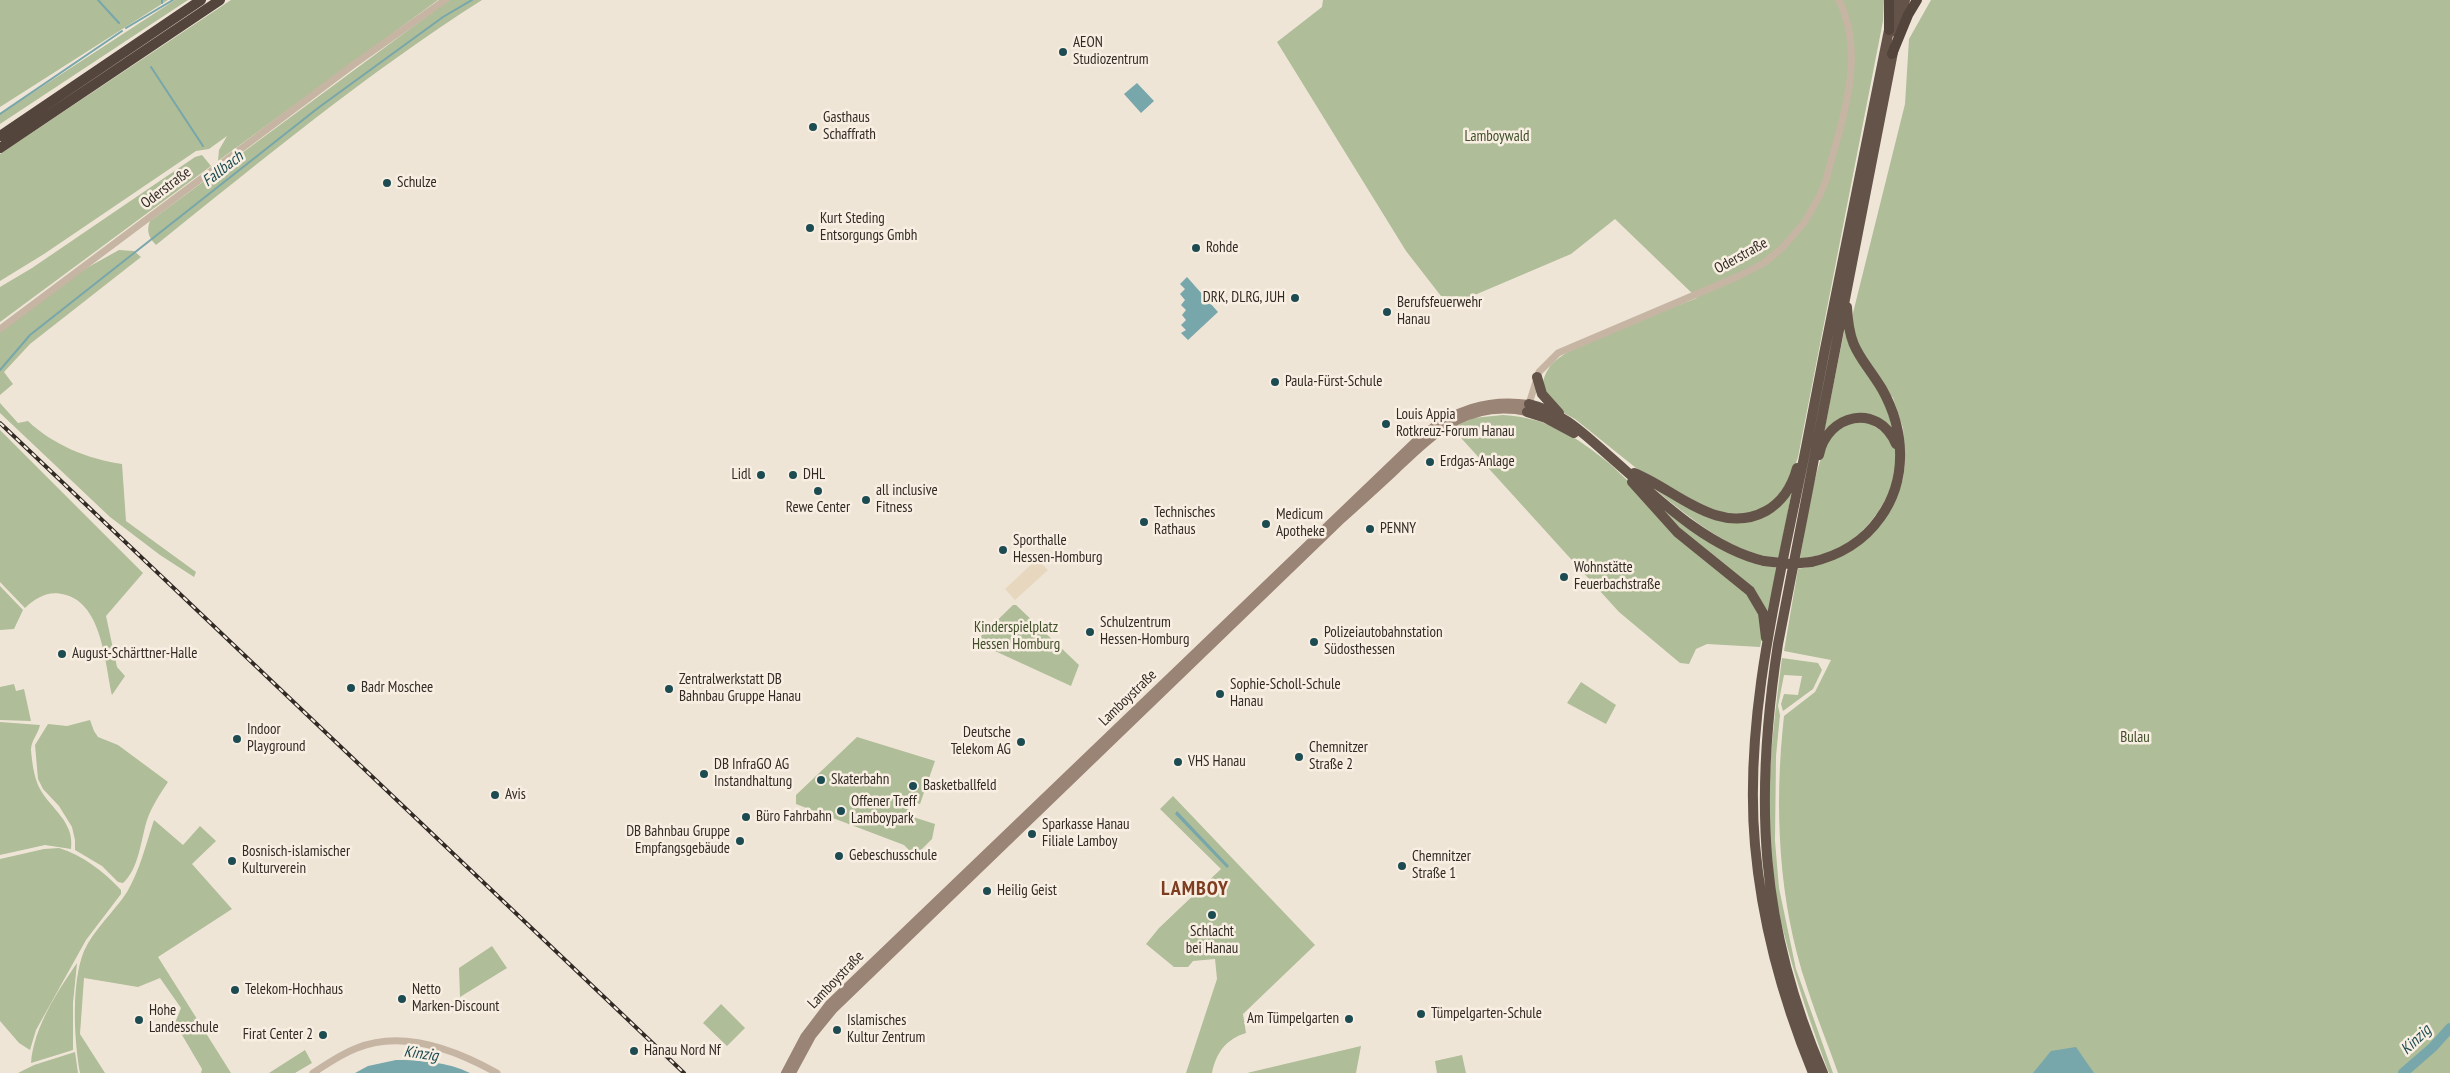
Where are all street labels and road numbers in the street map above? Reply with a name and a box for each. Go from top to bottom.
street label: Oderstraße [137,163,195,213]
street label: Oderstraße [1711,234,1771,278]
street label: Lamboystraße [1095,666,1161,730]
street label: Lamboystraße [804,947,868,1013]

